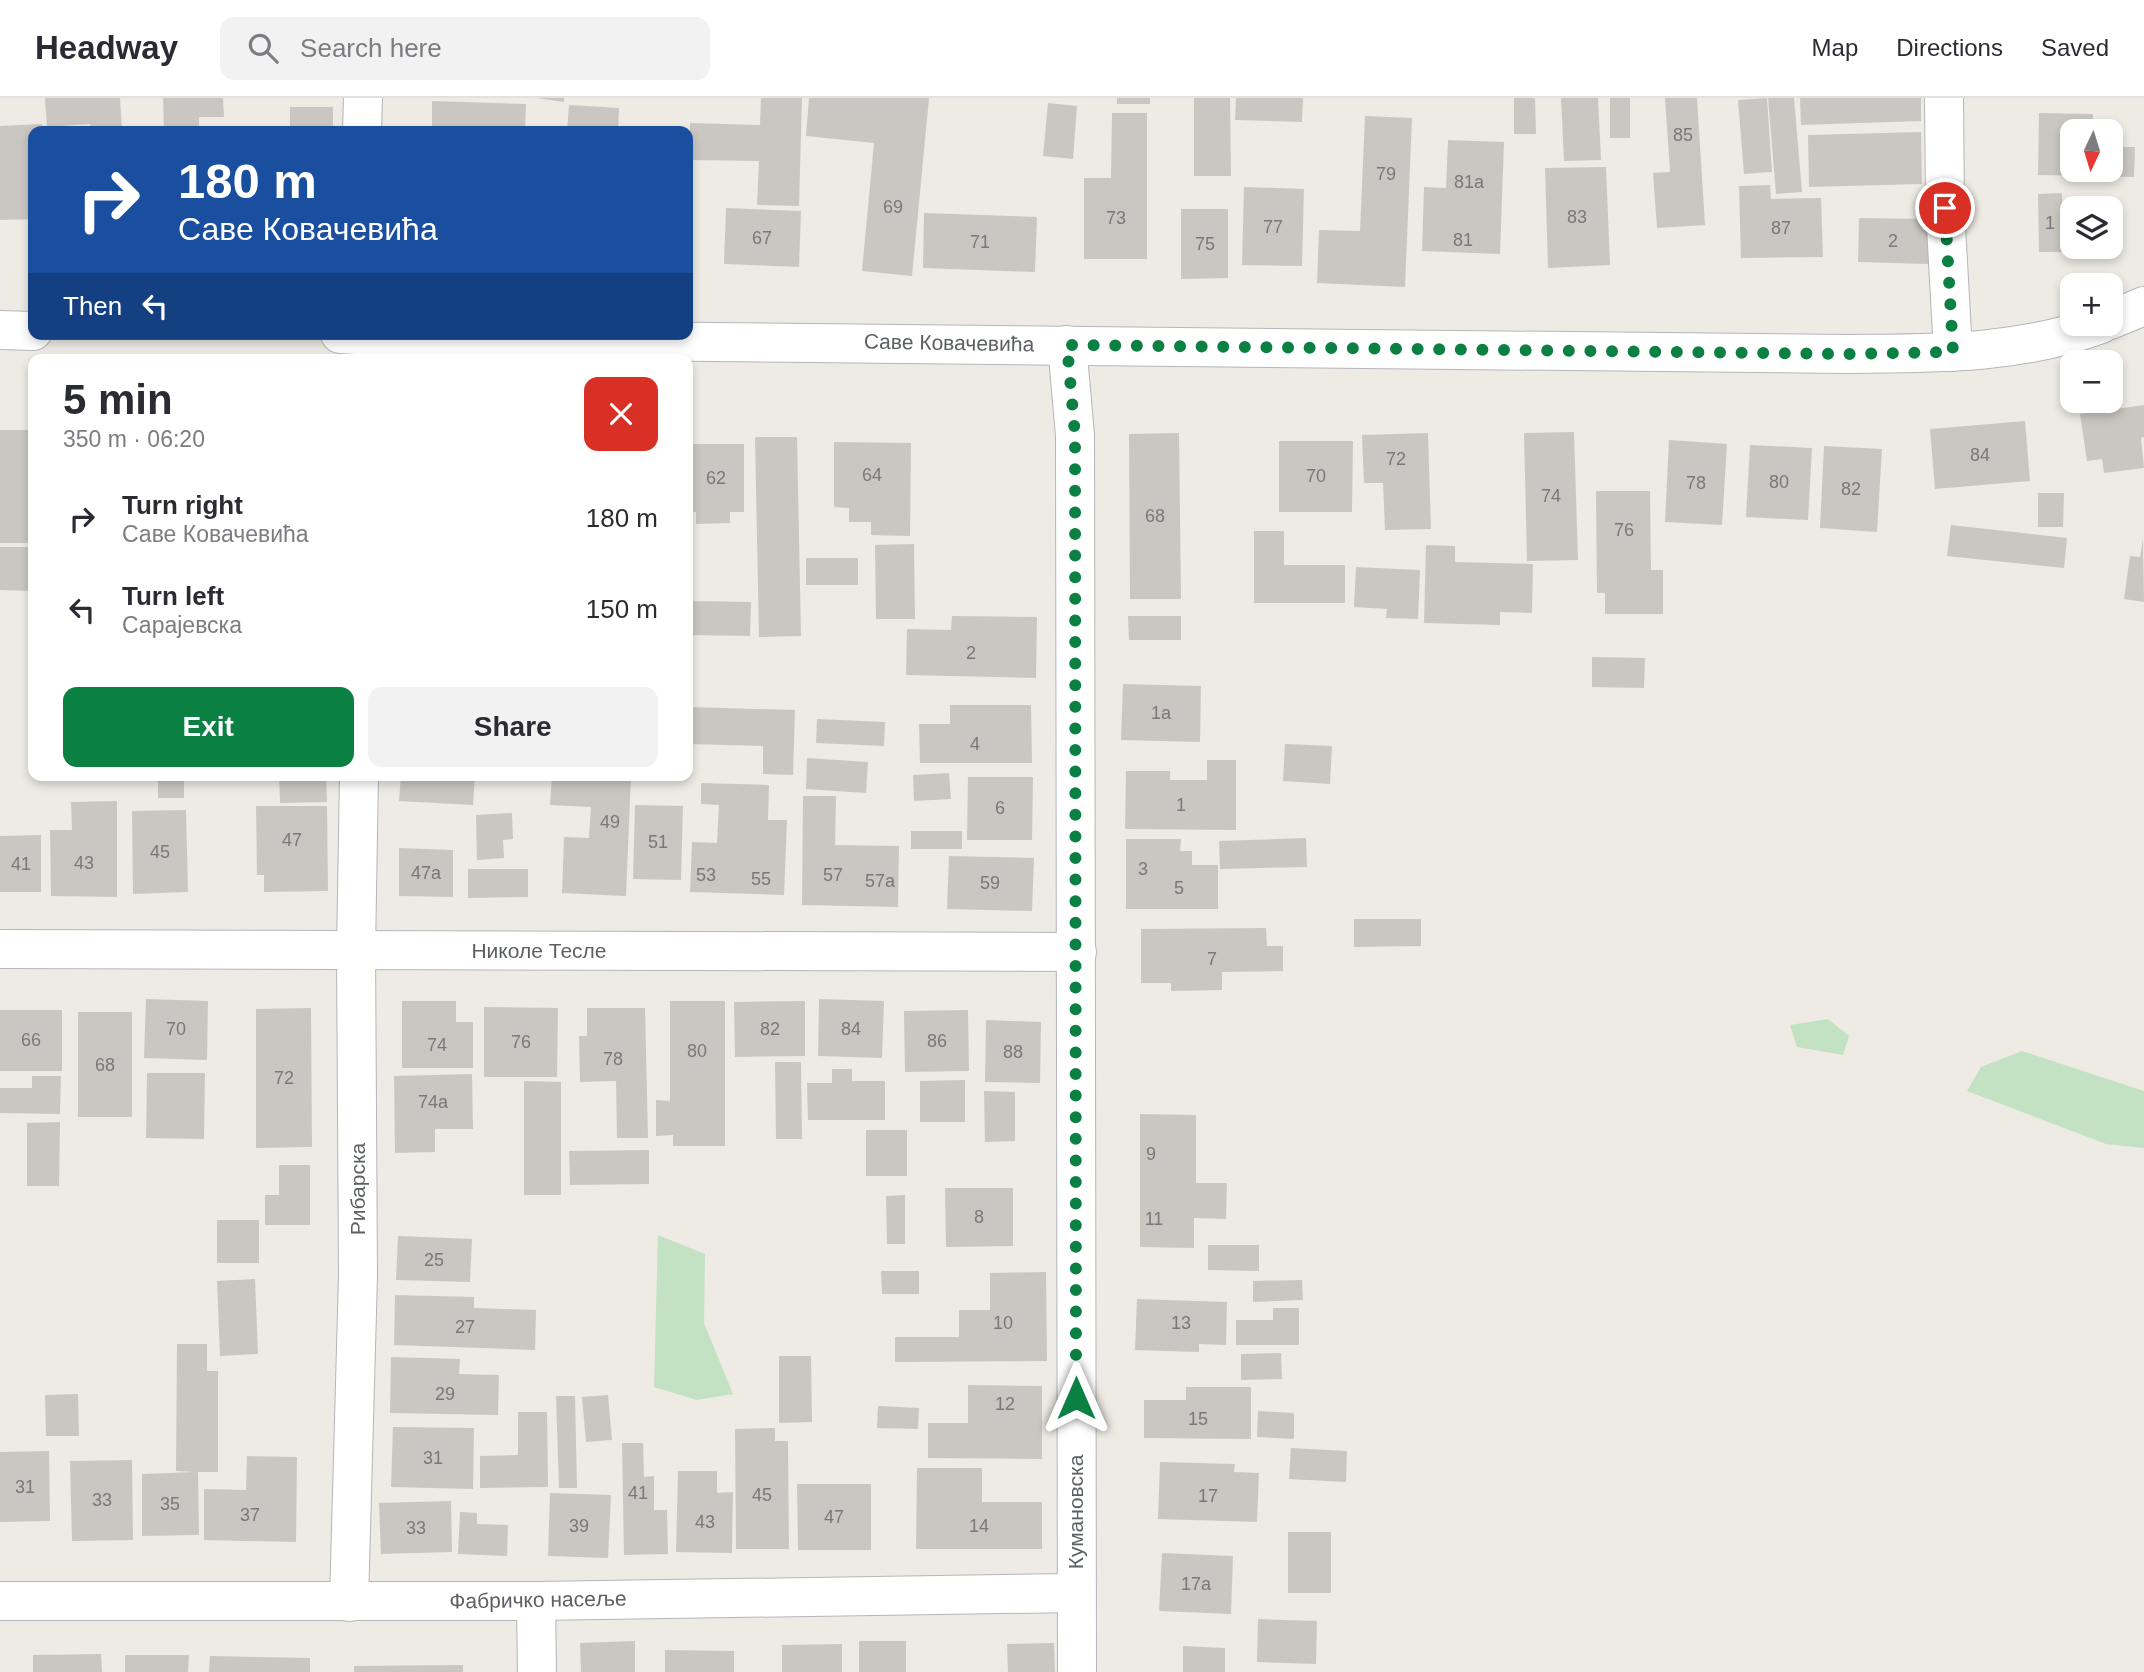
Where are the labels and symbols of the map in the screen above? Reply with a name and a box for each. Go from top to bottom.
north arrow [2060,119,2123,182]
house number: 85 [1673,125,1693,145]
house number: 79 [1376,164,1396,184]
house number: 81a [1454,172,1485,192]
pin [1915,178,1975,238]
house number: 69 [883,197,903,217]
house number: 83 [1567,207,1587,227]
house number: 73 [1106,208,1126,228]
house number: 1 [2045,213,2055,233]
house number: 77 [1263,217,1283,237]
house number: 87 [1771,218,1791,238]
house number: 67 [752,228,772,248]
house number: 81 [1453,230,1473,250]
house number: 2 [1888,231,1898,251]
house number: 71 [970,232,990,252]
house number: 75 [1195,234,1215,254]
street label: Саве Ковачевића [864,330,1035,355]
house number: 84 [1970,445,1990,465]
house number: 72 [1386,449,1406,469]
house number: 64 [862,465,882,485]
house number: 70 [1306,466,1326,486]
house number: 62 [706,468,726,488]
house number: 80 [1769,472,1789,492]
house number: 78 [1686,473,1706,493]
house number: 82 [1841,479,1861,499]
house number: 74 [1541,486,1561,506]
house number: 68 [1145,506,1165,526]
house number: 76 [1614,520,1634,540]
house number: 2 [966,643,976,663]
house number: 1a [1151,703,1172,723]
house number: 4 [970,734,980,754]
house number: 1 [1176,795,1186,815]
house number: 6 [995,798,1005,818]
house number: 49 [600,812,620,832]
house number: 47 [282,830,302,850]
house number: 51 [648,832,668,852]
house number: 45 [150,842,170,862]
house number: 43 [74,853,94,873]
house number: 41 [11,854,31,874]
house number: 3 [1138,859,1148,879]
house number: 47a [411,863,442,883]
house number: 53 [696,865,716,885]
house number: 57 [823,865,843,885]
house number: 55 [751,869,771,889]
house number: 57a [865,871,896,891]
house number: 59 [980,873,1000,893]
house number: 5 [1174,878,1184,898]
street label: Николе Тесле [471,939,607,962]
house number: 7 [1207,949,1217,969]
house number: 70 [166,1019,186,1039]
house number: 82 [760,1019,780,1039]
house number: 84 [841,1019,861,1039]
house number: 66 [21,1030,41,1050]
house number: 86 [927,1031,947,1051]
house number: 76 [511,1032,531,1052]
house number: 74 [427,1035,447,1055]
house number: 80 [687,1041,707,1061]
house number: 88 [1003,1042,1023,1062]
house number: 78 [603,1049,623,1069]
house number: 68 [95,1055,115,1075]
house number: 72 [274,1068,294,1088]
house number: 74a [418,1092,449,1112]
street label: Рибарска [346,1142,369,1235]
house number: 9 [1146,1144,1156,1164]
house number: 8 [974,1207,984,1227]
house number: 11 [1145,1209,1163,1229]
house number: 25 [424,1250,444,1270]
house number: 10 [993,1313,1013,1333]
house number: 13 [1171,1313,1191,1333]
house number: 27 [455,1317,475,1337]
position arrow [1039,1361,1113,1435]
house number: 29 [435,1384,455,1404]
house number: 12 [995,1394,1015,1414]
house number: 15 [1188,1409,1208,1429]
house number: 31 [423,1448,443,1468]
street label: Кумановска [1064,1454,1087,1569]
house number: 31 [15,1477,35,1497]
house number: 41 [628,1483,648,1503]
house number: 45 [752,1485,772,1505]
house number: 17 [1198,1486,1218,1506]
house number: 33 [92,1490,112,1510]
house number: 35 [160,1494,180,1514]
house number: 37 [240,1505,260,1525]
house number: 47 [824,1507,844,1527]
house number: 43 [695,1512,715,1532]
house number: 39 [569,1516,589,1536]
house number: 14 [969,1516,989,1536]
house number: 33 [406,1518,426,1538]
house number: 17a [1181,1574,1212,1594]
street label: Фабричко насеље [449,1586,627,1613]

